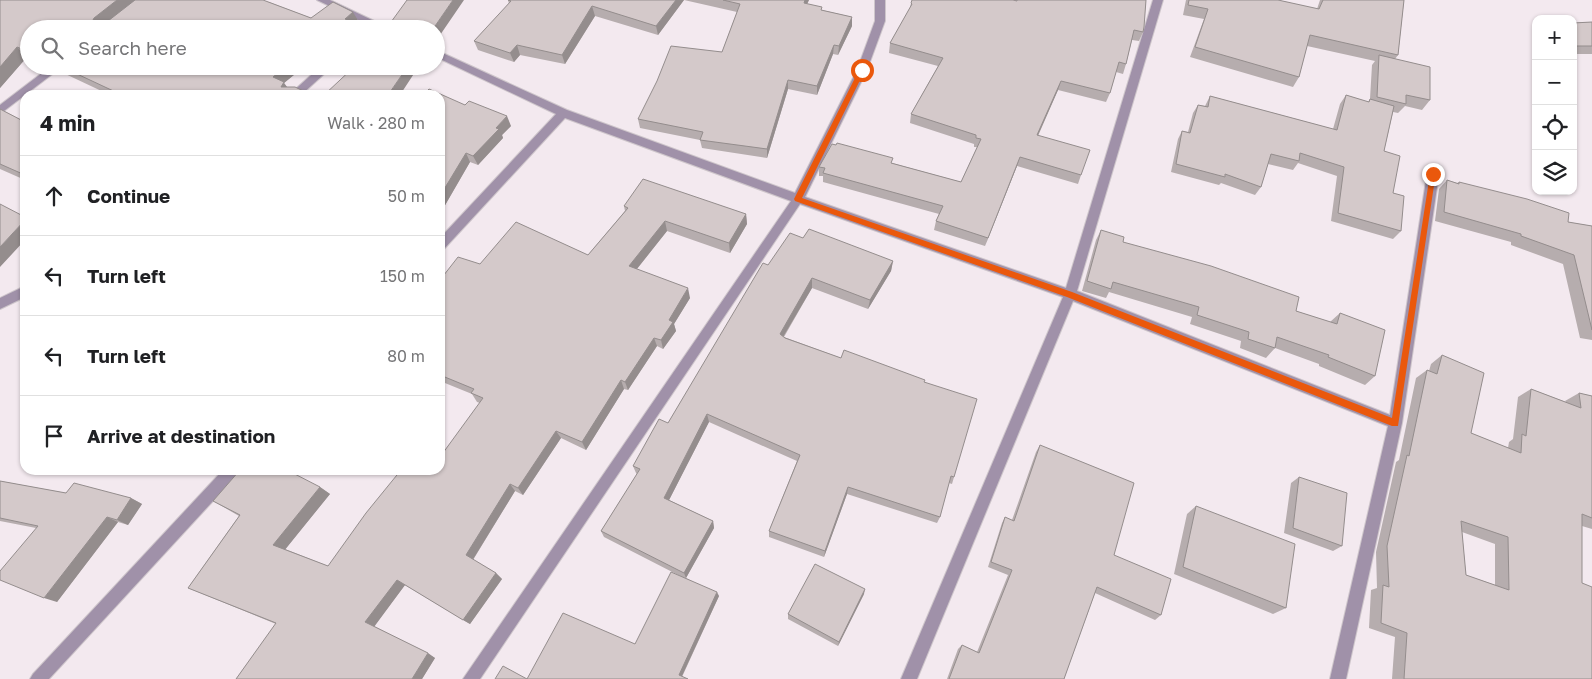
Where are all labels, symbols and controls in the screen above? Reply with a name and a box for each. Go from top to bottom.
map controls [1532,15,1577,195]
button: + [1532,15,1577,60]
search box [20,20,445,75]
icon: search [38,34,66,62]
text: Search here [78,36,187,59]
route start [851,59,874,82]
button: − [1532,60,1577,105]
button: locate [1532,105,1577,150]
text: 4 min [40,110,95,136]
text: Walk · 280 m [327,113,425,133]
button: layers [1532,150,1577,195]
route end [1422,163,1445,186]
icon: ahead [40,182,68,210]
text: Continue [87,184,170,207]
text: 50 m [388,186,425,206]
icon: left [40,262,68,290]
text: Turn left [87,264,166,287]
text: 150 m [380,266,425,286]
icon: left [40,342,68,370]
text: Turn left [87,344,166,367]
text: 80 m [387,346,425,366]
icon: arrive [40,422,68,450]
text: Arrive at destination [87,424,275,447]

